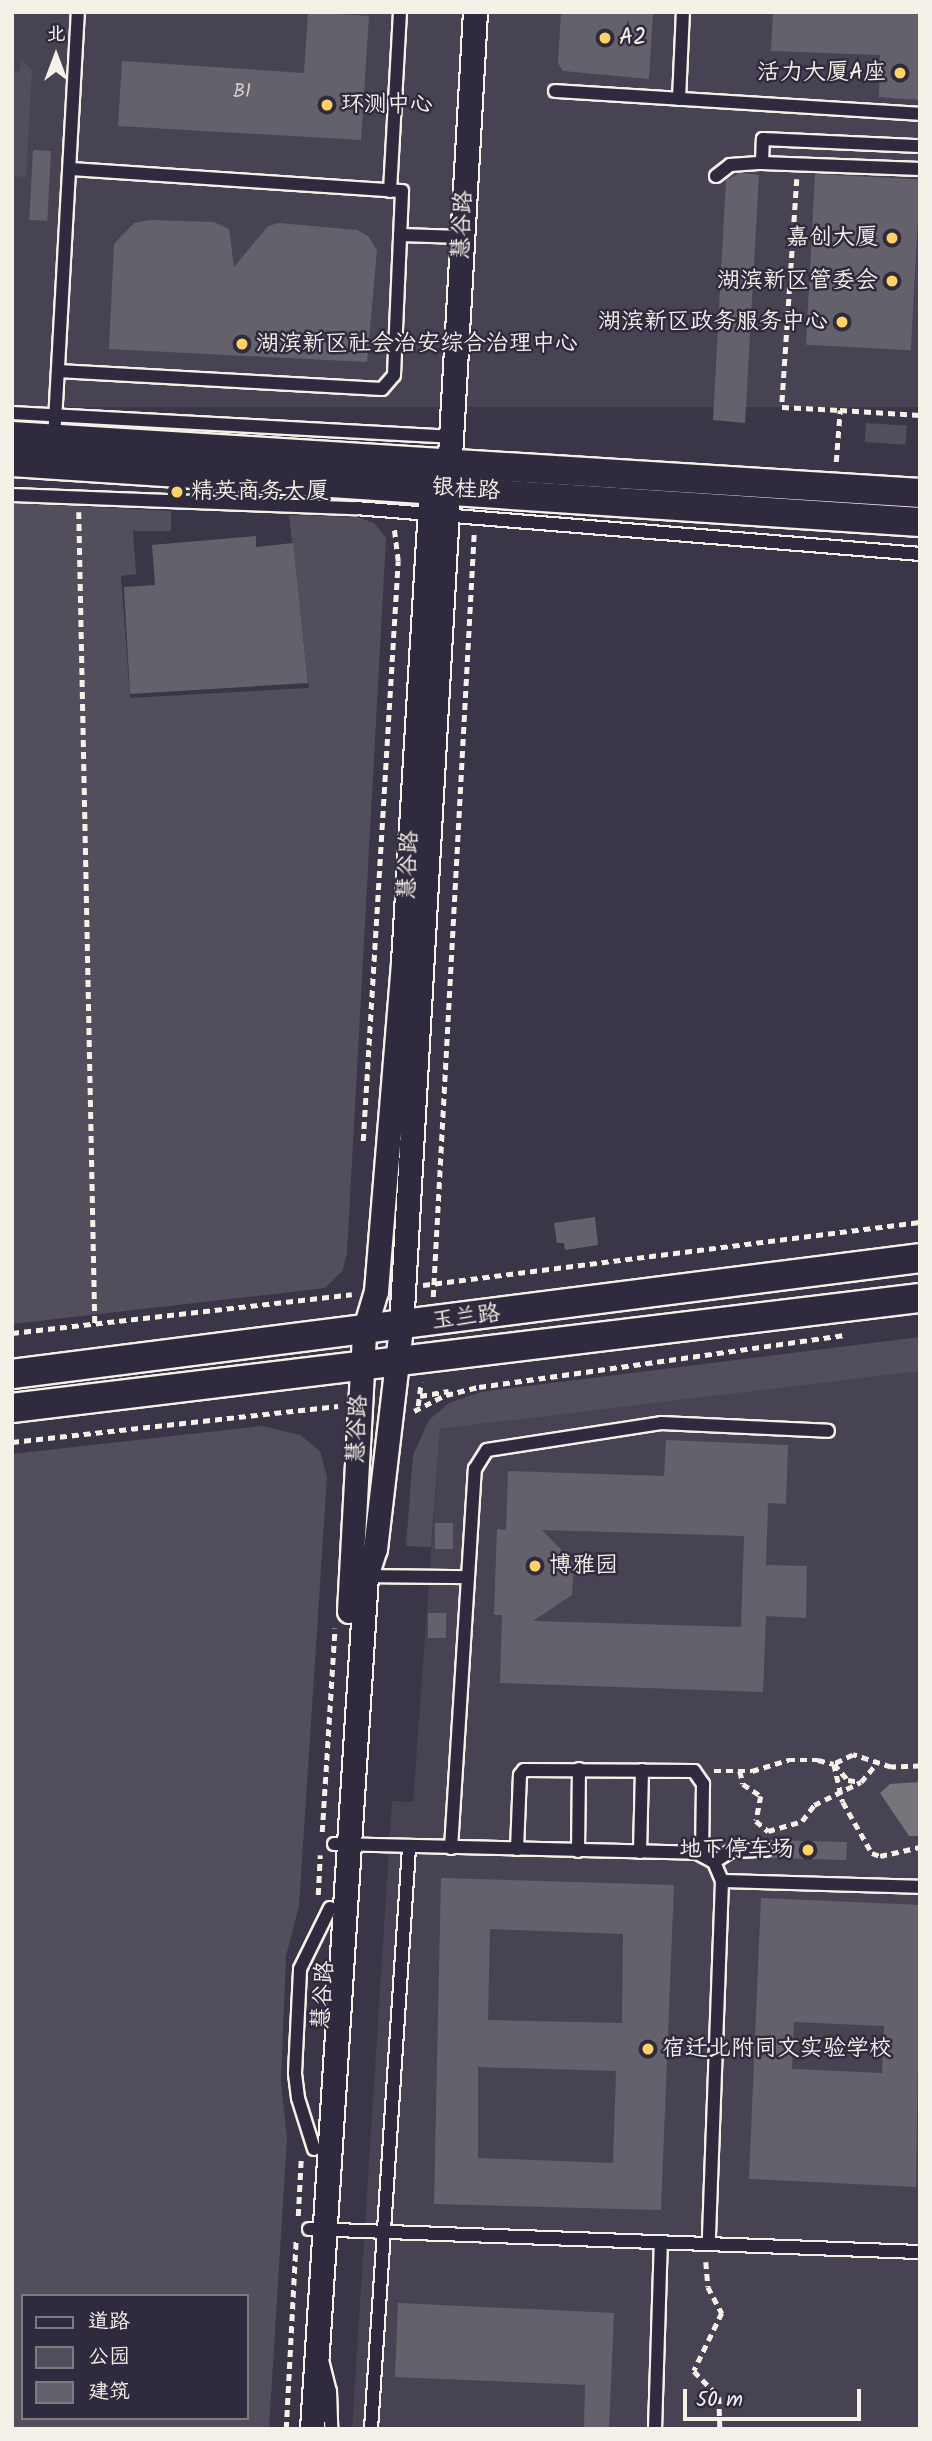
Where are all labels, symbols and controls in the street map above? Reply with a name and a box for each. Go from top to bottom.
text: 北 [46,20,66,50]
north arrow [21,21,91,91]
place label: A2 [619,24,646,52]
marker: A2 [597,30,613,46]
place label: 活力大厦A座 [757,59,886,87]
marker: 活力大厦A座 [892,65,908,81]
house number: B1 [233,82,251,104]
place label: 环测中心 [341,91,433,119]
marker: 环测中心 [319,97,335,113]
street label: 慧谷路 [447,190,479,260]
place label: 嘉创大厦 [786,224,878,252]
marker: 嘉创大厦 [884,230,900,246]
place label: 湖滨新区管委会 [717,267,878,295]
marker: 湖滨新区管委会 [884,273,900,289]
place label: 湖滨新区政务服务中心 [598,308,828,336]
marker: 湖滨新区政务服务中心 [834,314,850,330]
place label: 湖滨新区社会治安综合治理中心 [256,330,578,358]
marker: 湖滨新区社会治安综合治理中心 [234,336,250,352]
street label: 银桂路 [431,474,501,506]
place label: 精英商务大厦 [191,478,329,506]
marker: 精英商务大厦 [169,484,185,500]
street label: 慧谷路 [393,830,425,900]
street label: 玉兰路 [430,1300,502,1336]
street label: 慧谷路 [342,1394,374,1464]
place label: 博雅园 [549,1552,618,1580]
marker: 博雅园 [527,1558,543,1574]
place label: 地下停车场 [679,1836,794,1864]
marker: 地下停车场 [800,1842,816,1858]
street label: 慧谷路 [308,1960,340,2030]
place label: 宿迁北附同文实验学校 [662,2035,892,2063]
marker: 宿迁北附同文实验学校 [640,2041,656,2057]
legend [21,2294,248,2420]
text: 道路 [88,2306,130,2339]
text: 公园 [88,2341,130,2374]
scale bar [687,2374,866,2418]
text: 建筑 [88,2376,130,2409]
text: 50 m [696,2384,743,2417]

